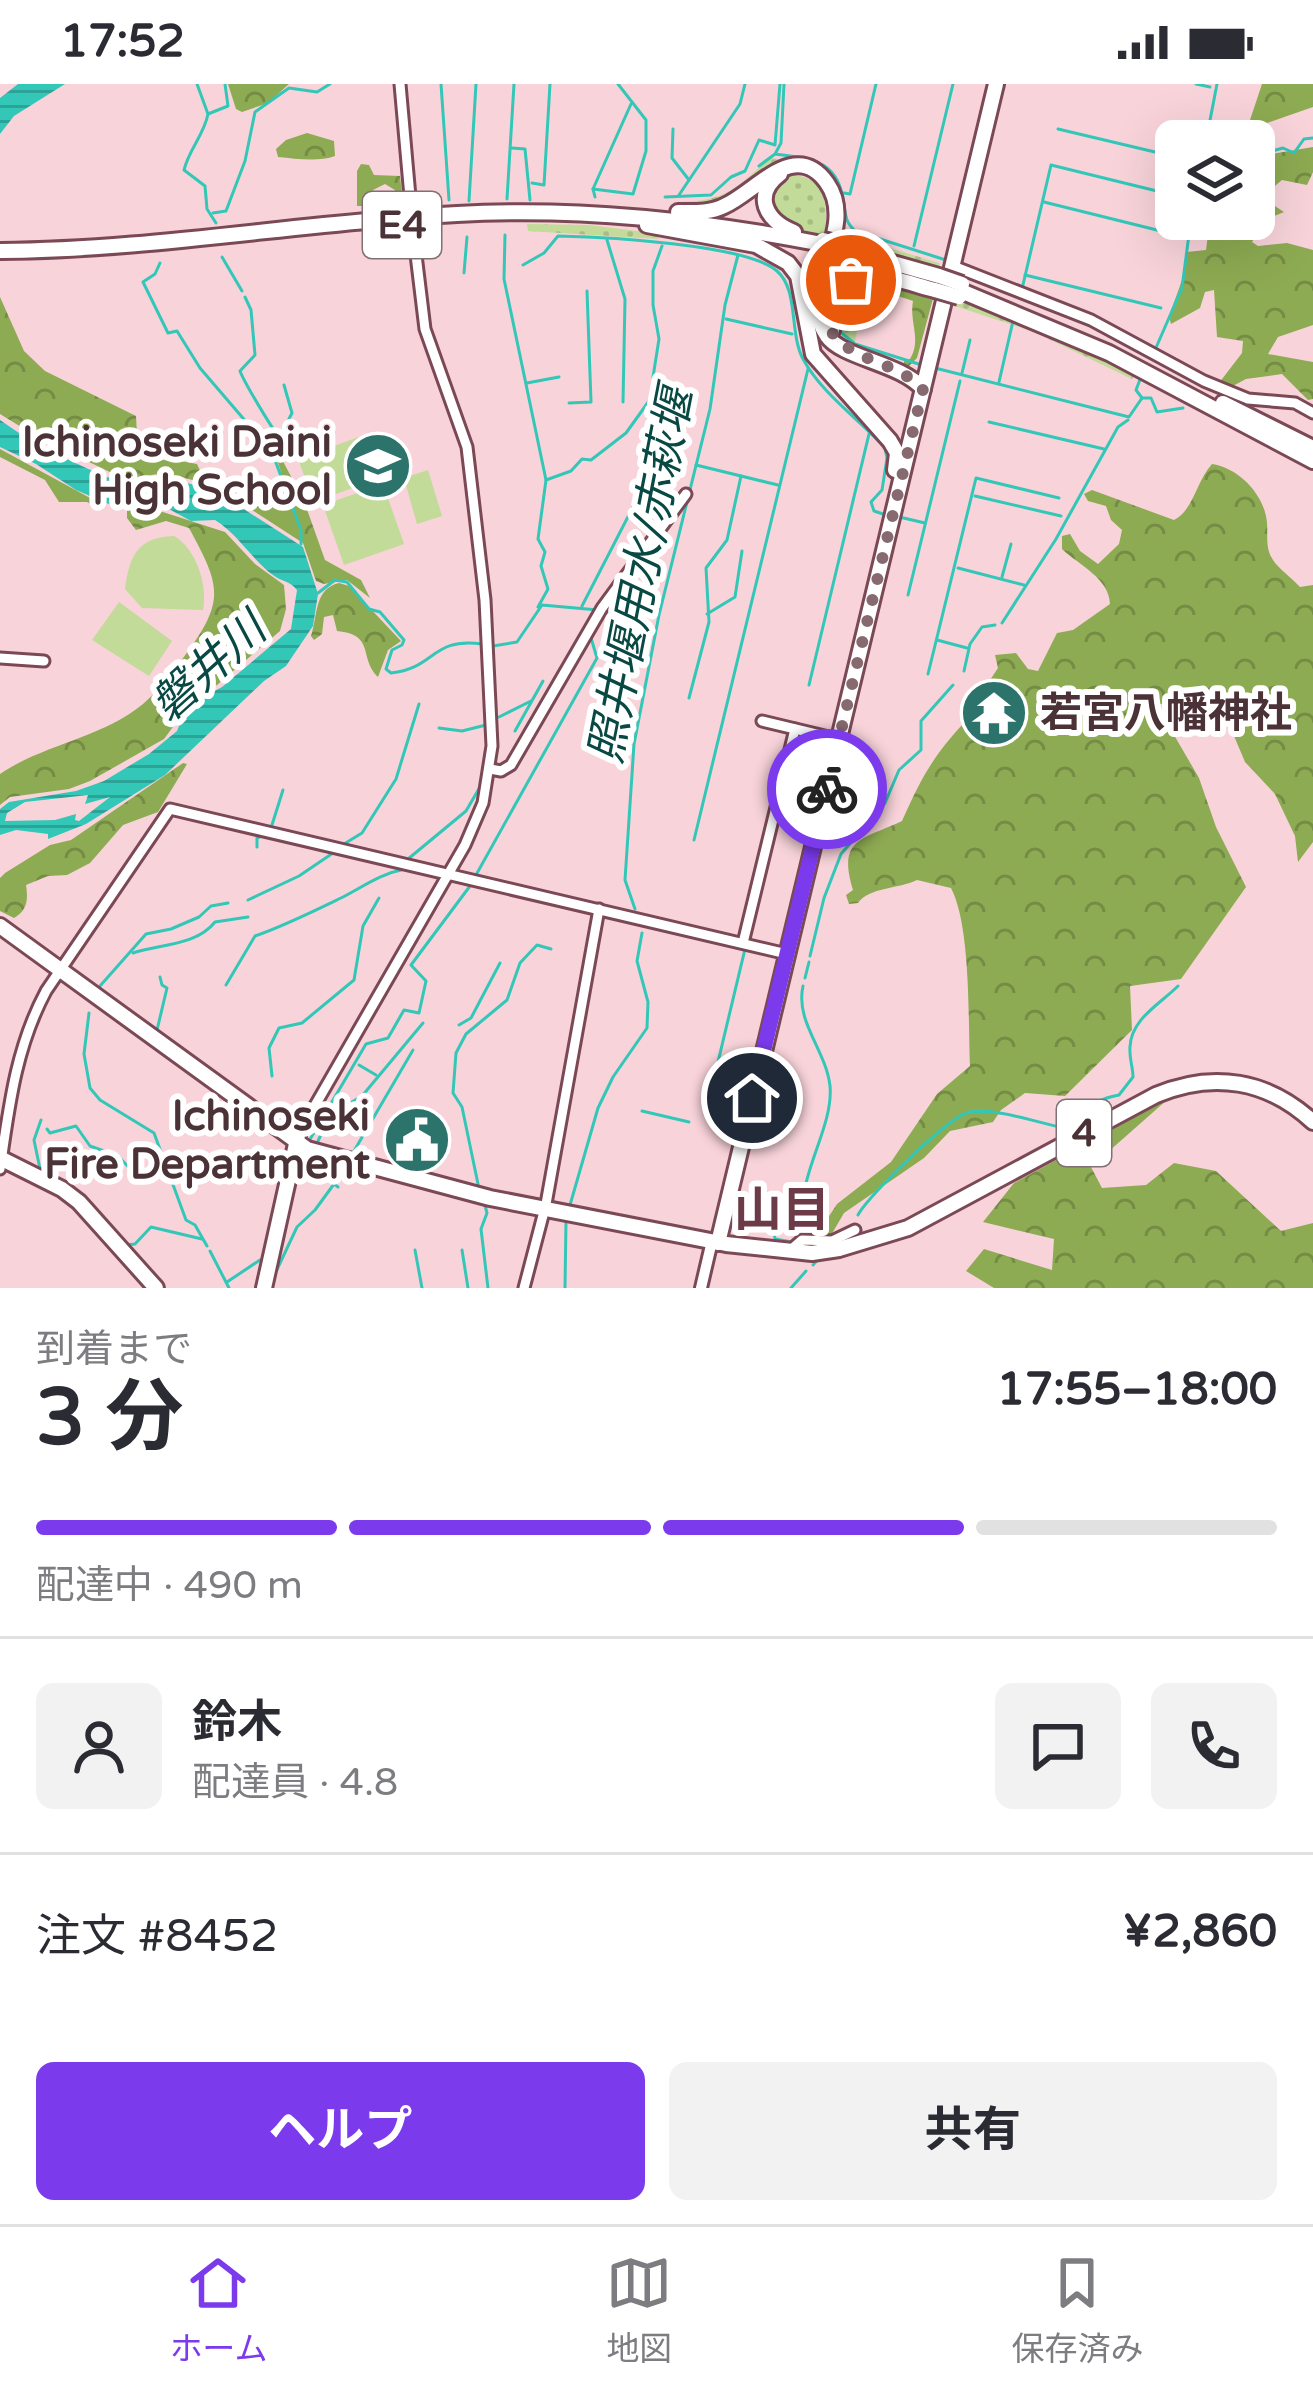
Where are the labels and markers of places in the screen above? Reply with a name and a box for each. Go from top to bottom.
pin [800,229,902,331]
place label: Ichinoseki Daini High School [22,417,332,516]
school or university icon: Ichinoseki Daini High School [343,431,413,501]
temple icon: 若宮八幡神社 [959,678,1029,748]
place label: 若宮八幡神社 [1040,688,1292,739]
pin [701,1047,803,1149]
place label: Ichinoseki Fire Department [44,1091,370,1190]
public building icon: Ichinoseki Fire Department [382,1105,452,1175]

